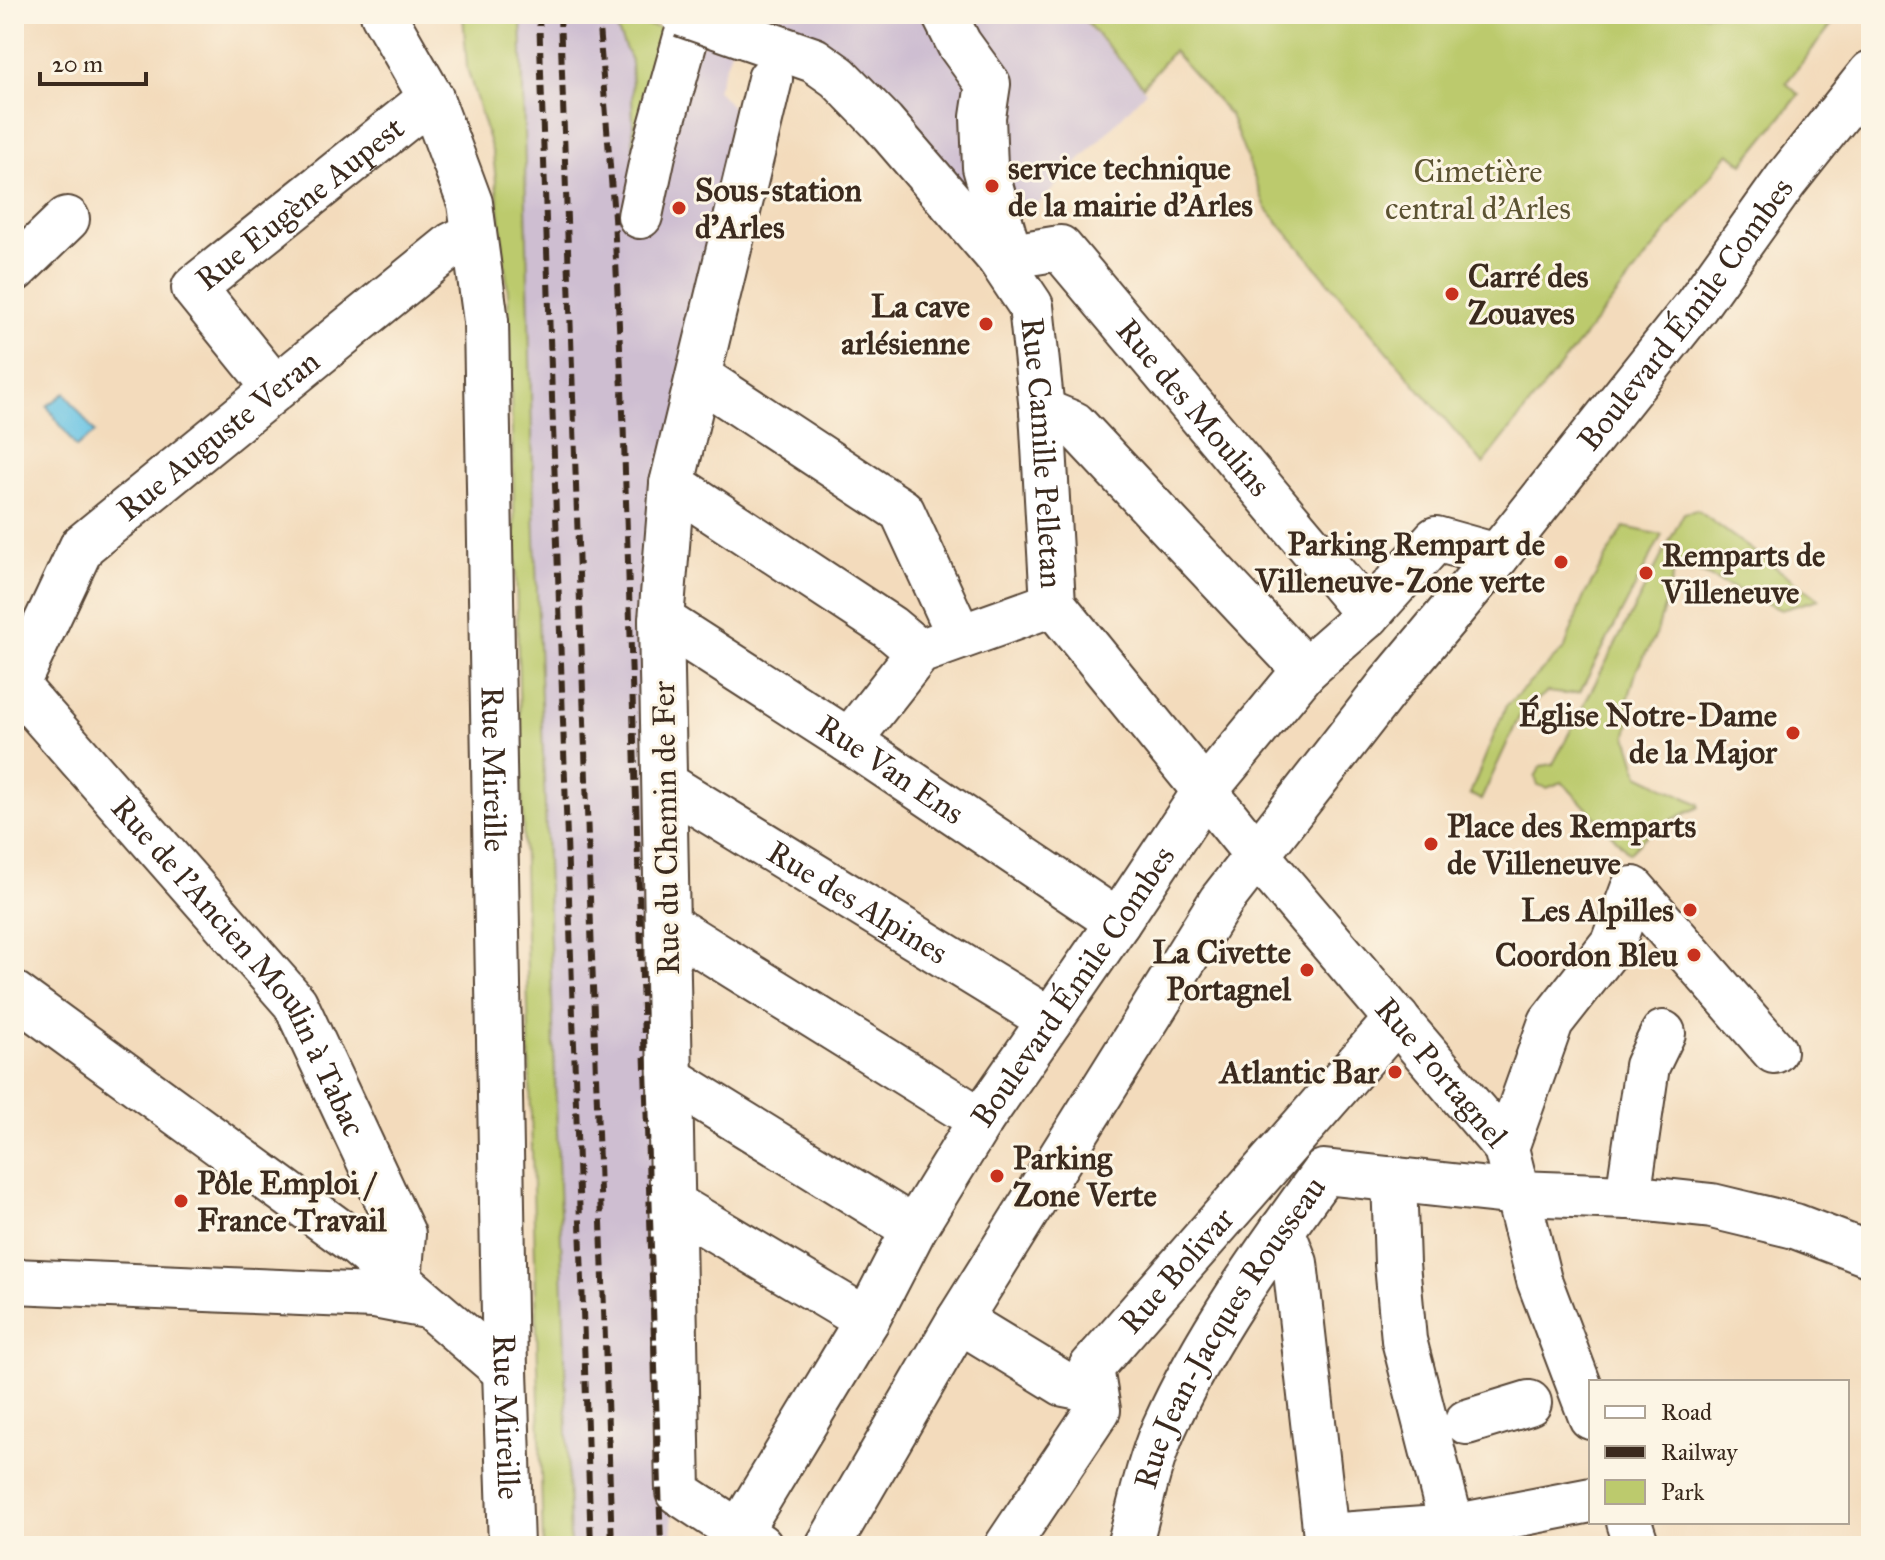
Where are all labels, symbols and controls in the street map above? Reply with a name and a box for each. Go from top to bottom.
scale bar [40,36,146,86]
text: 20 m [52,49,103,79]
street label: Rue Eugène Aupest [188,108,412,299]
place label: service technique de la mairie d'Arles [1008,149,1253,225]
park label: Cimetière central d’Arles [1385,152,1571,228]
street label: Boulevard Émile Combes [1569,170,1801,458]
place label: Sous-station d'Arles [695,171,862,247]
marker: service technique de la mairie d'Arles [983,177,1001,195]
marker: Sous-station d'Arles [670,199,688,217]
place label: Carré des Zouaves [1468,257,1589,333]
marker: Carré des Zouaves [1443,285,1461,303]
place label: La cave arlésienne [841,287,970,363]
street label: Rue des Moulins [1108,311,1279,504]
marker: La cave arlésienne [977,315,995,333]
street label: Rue Camille Pelletan [1013,316,1072,590]
street label: Rue Auguste Veran [109,341,327,529]
place label: Parking Rempart de Villeneuve-Zone verte [1255,525,1545,601]
place label: Remparts de Villeneuve [1661,536,1825,612]
marker: Parking Rempart de Villeneuve-Zone verte [1552,553,1570,571]
marker: Remparts de Villeneuve [1637,564,1655,582]
street label: Rue du Chemin de Fer [644,681,688,975]
street label: Rue Mireille [473,686,515,852]
place label: Église Notre-Dame de la Major [1518,694,1778,772]
street label: Rue Van Ens [810,706,972,832]
marker: Église Notre-Dame de la Major [1784,724,1802,742]
street label: Rue de l'Ancien Moulin à Tabac [103,788,374,1143]
place label: Place des Remparts de Villeneuve [1447,807,1697,883]
street label: Rue des Alpines [760,832,955,972]
marker: Place des Remparts de Villeneuve [1422,835,1440,853]
street label: Boulevard Émile Combes [962,838,1183,1135]
place label: Les Alpilles [1521,891,1674,930]
marker: Les Alpilles [1681,901,1699,919]
place label: La Civette Portagnel [1152,933,1292,1009]
place label: Coordon Bleu [1495,936,1678,975]
marker: Coordon Bleu [1685,946,1703,964]
marker: La Civette Portagnel [1298,961,1316,979]
street label: Rue Portagnel [1367,989,1516,1155]
place label: Atlantic Bar [1218,1053,1380,1092]
marker: Atlantic Bar [1386,1063,1404,1081]
place label: Parking Zone Verte [1013,1139,1157,1215]
place label: Pôle Emploi / France Travail [197,1164,388,1240]
marker: Parking Zone Verte [988,1167,1006,1185]
street label: Rue Jean-Jacques Rousseau [1125,1168,1334,1493]
marker: Pôle Emploi / France Travail [172,1192,190,1210]
street label: Rue Bolivar [1111,1199,1242,1341]
street label: Rue Mireille [485,1334,529,1500]
legend [1589,1380,1849,1524]
text: Road [1661,1397,1712,1427]
text: Railway [1661,1437,1738,1467]
text: Park [1661,1477,1705,1507]

